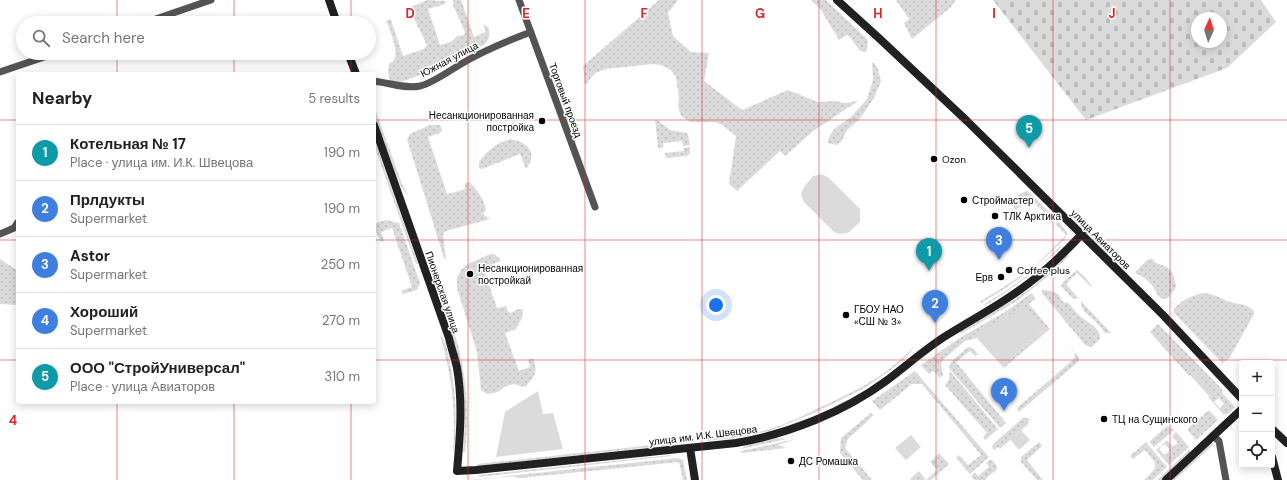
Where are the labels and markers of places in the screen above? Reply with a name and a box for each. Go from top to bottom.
place label: Несанкционированная постройка [429,109,534,134]
pin: 5 [1016,115,1042,148]
marker: Несанкционированная постройка [537,116,547,126]
place label: Ozon [942,153,966,166]
marker: Ozon [929,154,939,164]
place label: Строймастер [972,194,1034,207]
marker: Строймастер [959,195,969,205]
place label: ТЛК Арктика [1003,210,1061,223]
marker: ТЛК Арктика [990,211,1000,221]
pin: 3 [986,227,1012,260]
pin: 1 [916,238,942,271]
place label: Несанкционированная постройкай [478,262,583,287]
place label: Coffee plus [1017,264,1070,277]
marker: Coffee plus [1004,265,1014,275]
marker: Несанкционированная постройкай [465,269,475,279]
place label: Ерв [975,271,993,284]
marker: Ерв [996,272,1006,282]
pin: 2 [922,290,948,323]
place label: ГБОУ НАО «СШ № 3» [854,303,904,328]
marker: ГБОУ НАО «СШ № 3» [841,310,851,320]
pin: 4 [991,378,1017,411]
place label: ТЦ на Сущинского [1112,413,1198,426]
marker: ТЦ на Сущинского [1099,414,1109,424]
place label: ДС Ромашка [799,455,858,468]
marker: ДС Ромашка [786,456,796,466]

